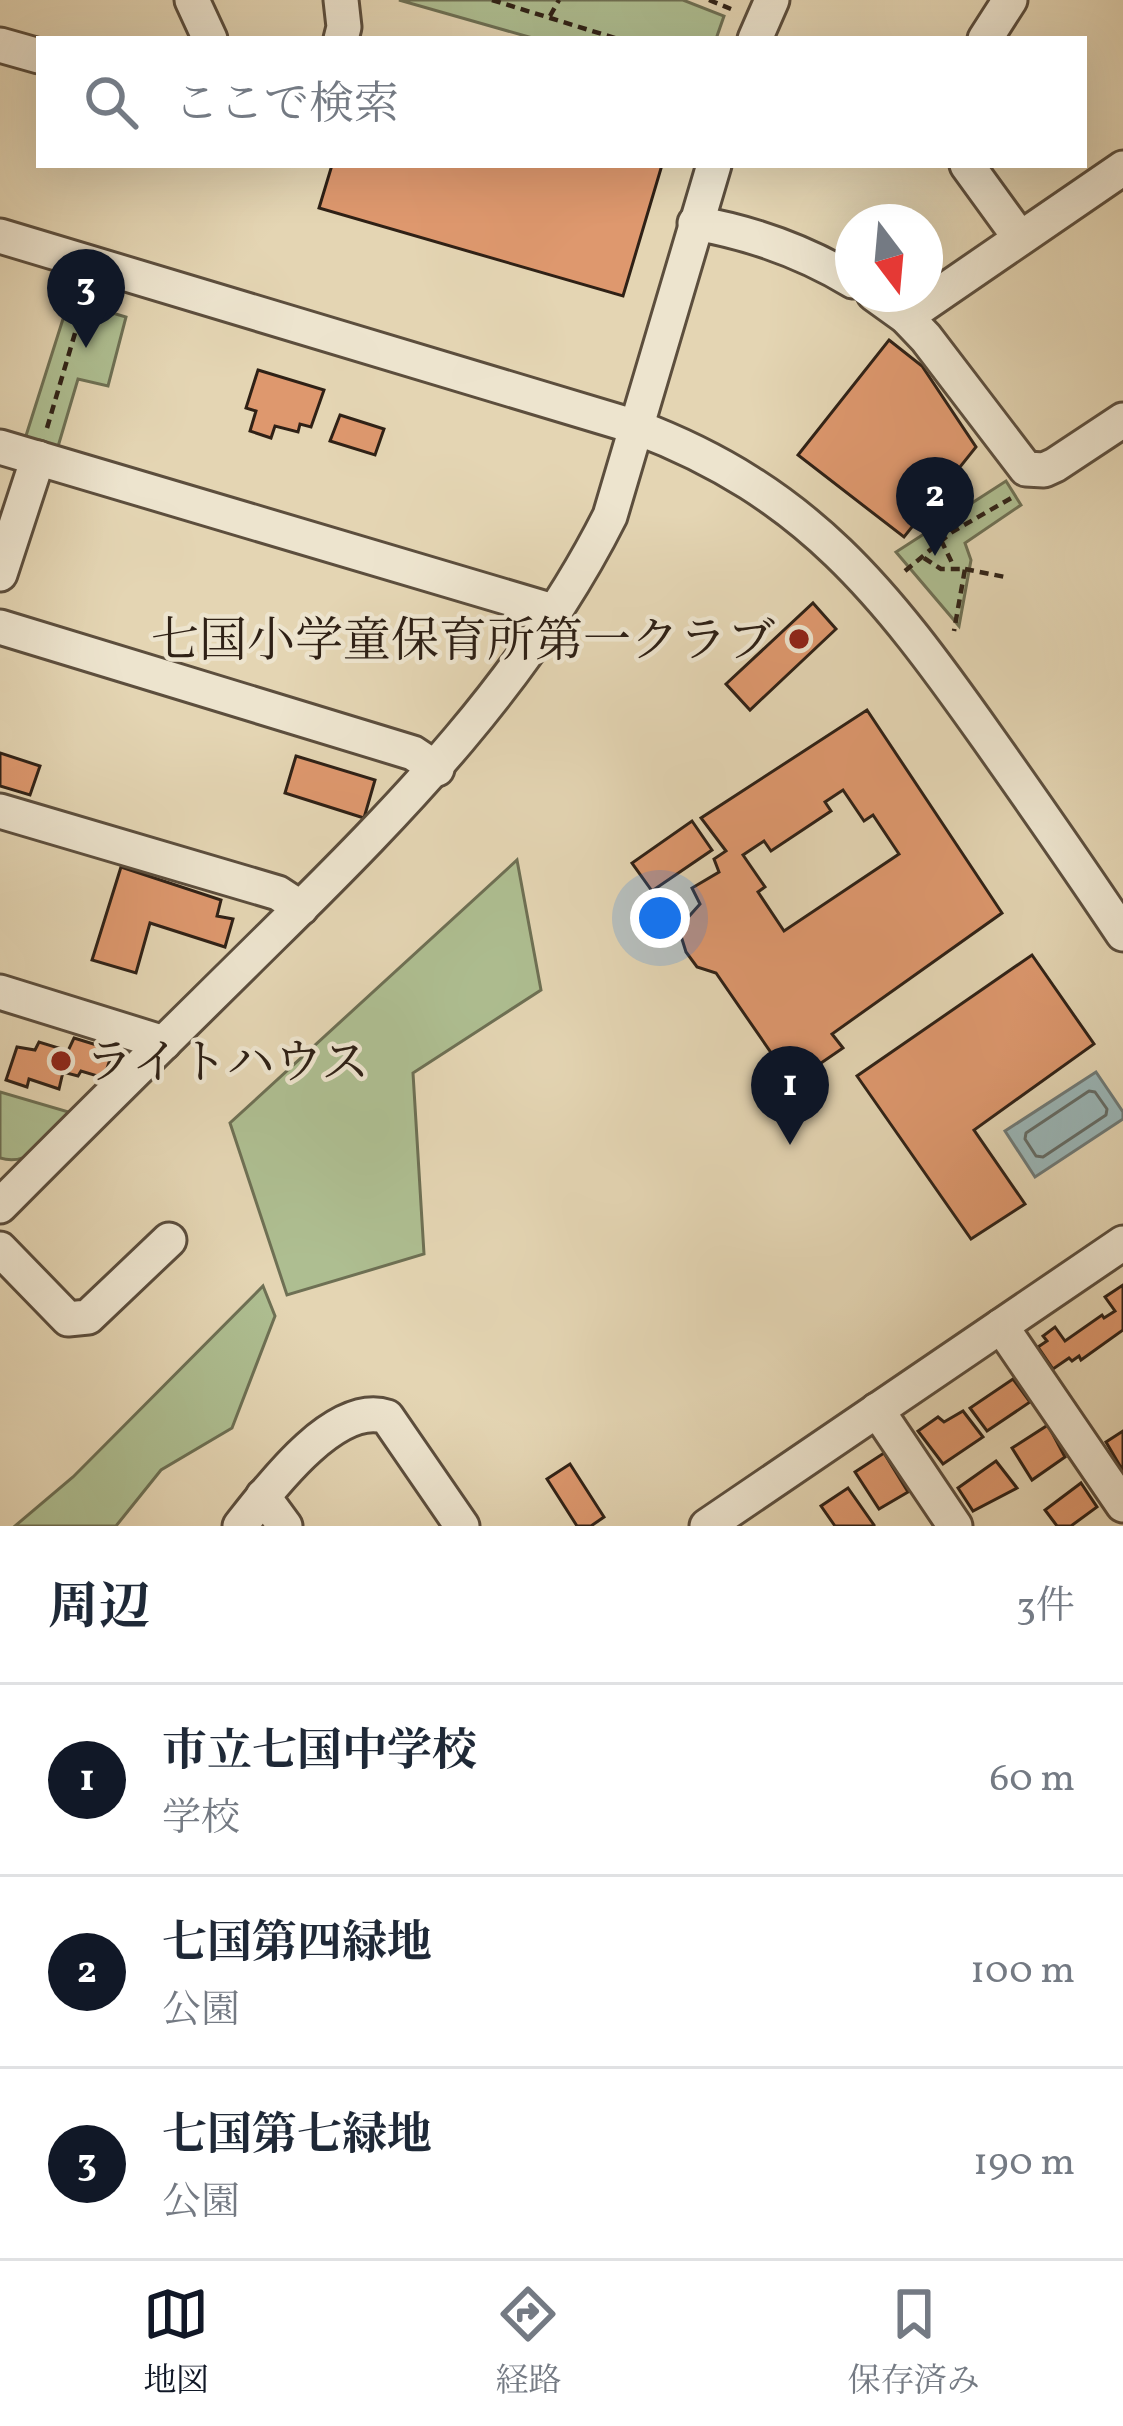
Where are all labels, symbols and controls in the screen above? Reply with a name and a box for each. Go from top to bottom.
search box [36,36,1087,168]
icon: search [78,69,144,135]
text: ここで検索 [174,75,399,138]
north arrow [835,204,943,312]
pin: 3 [47,249,125,348]
pin: 2 [896,457,974,556]
place label: 七国小学童保育所第一クラブ [151,610,775,677]
marker: 七国小学童保育所第一クラブ [786,626,812,652]
your location [630,888,690,948]
place label: ライトハウス [85,1032,369,1099]
pin: 1 [751,1046,829,1145]
marker: ライトハウス [48,1048,74,1074]
text: 周辺 [48,1574,150,1645]
text: 3件 [1016,1581,1075,1635]
text: 市立七国中学校 [162,1722,477,1785]
text: 1 [79,1753,95,1807]
text: 60 m [990,1753,1075,1807]
text: 学校 [162,1793,240,1847]
text: 七国第四緑地 [162,1914,432,1977]
text: 2 [77,1945,97,1999]
text: 100 m [970,1945,1075,1999]
text: 公園 [162,1985,240,2039]
text: 七国第七緑地 [162,2106,432,2169]
text: 3 [77,2137,97,2191]
text: 190 m [973,2137,1075,2191]
text: 公園 [162,2177,240,2231]
tab: 地図 [143,2281,209,2406]
tab: 経路 [495,2281,561,2406]
tab: 保存済み [848,2281,980,2406]

